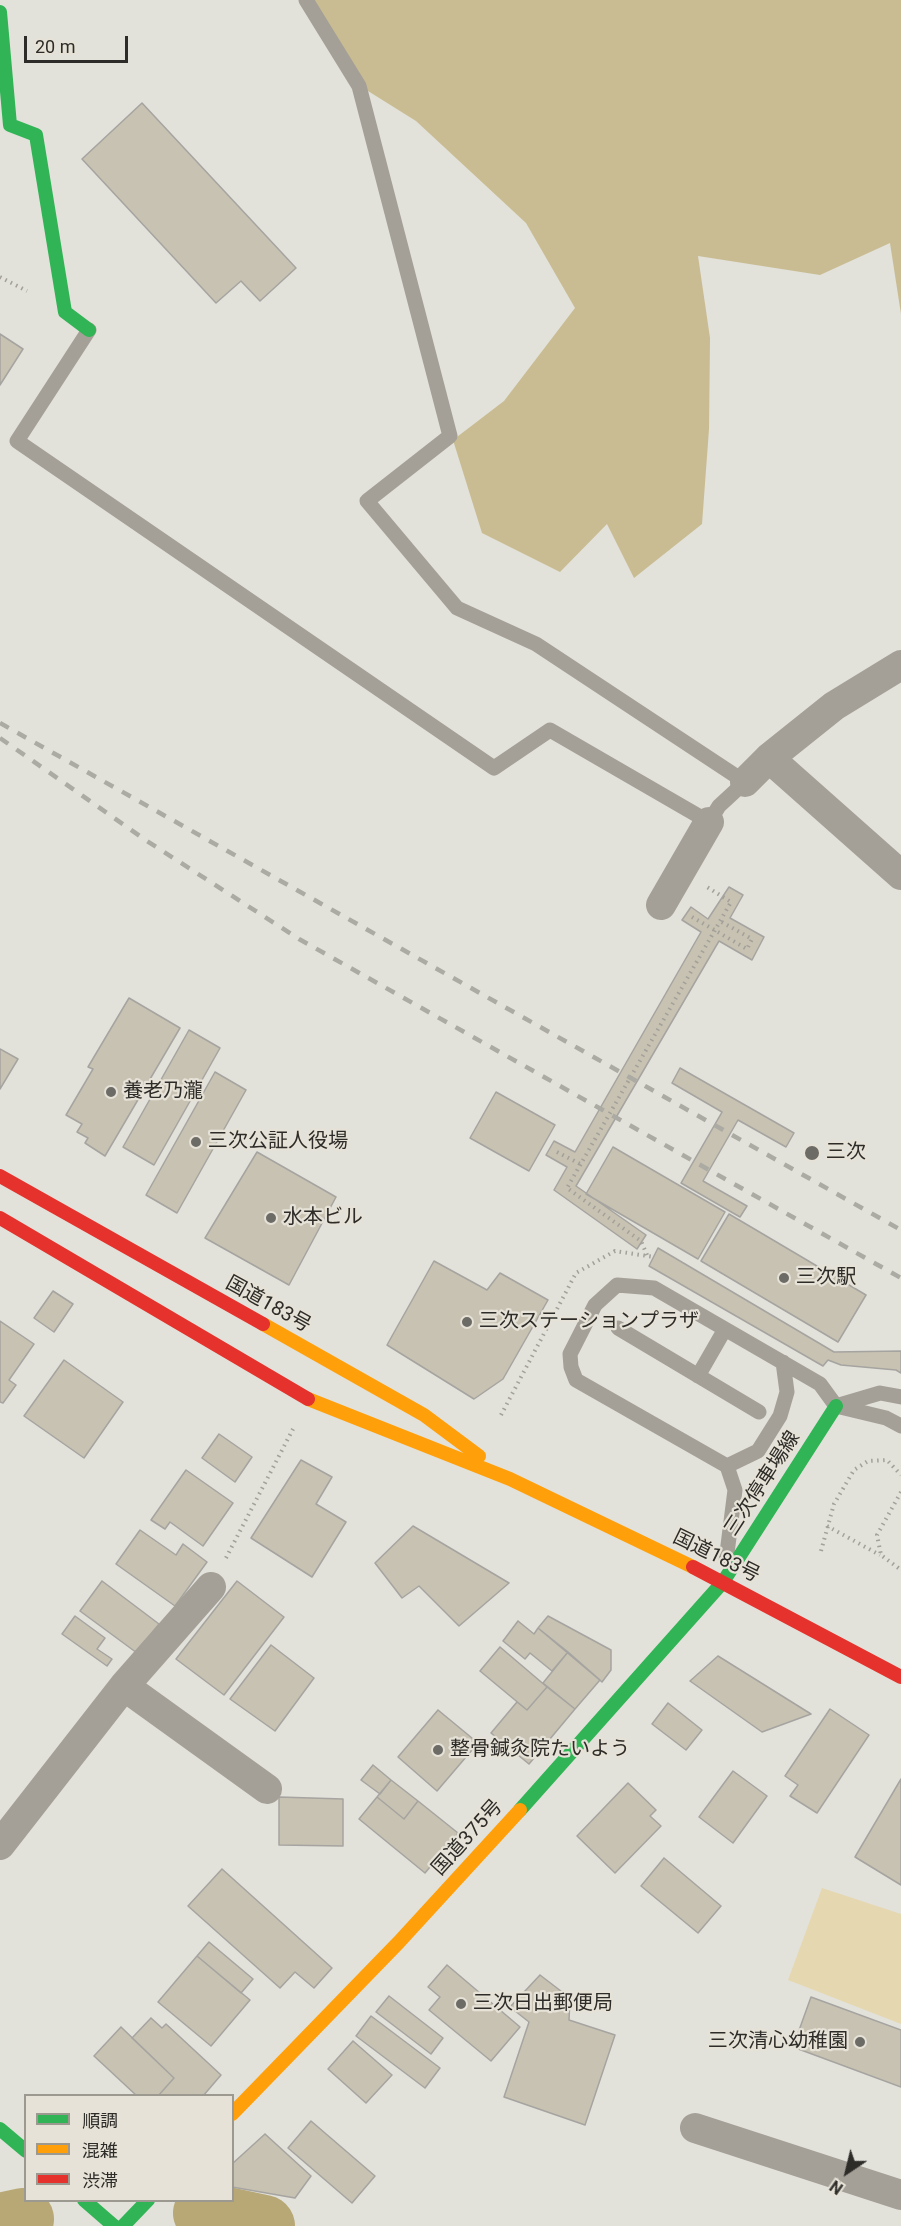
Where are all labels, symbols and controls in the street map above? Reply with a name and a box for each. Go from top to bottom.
scale bar [27,24,130,62]
text: 20 m [35,36,75,57]
place label: 養老乃瀧 [123,1080,203,1104]
marker: 養老乃瀧 [104,1085,118,1099]
place label: 三次公証人役場 [208,1130,348,1154]
marker: 三次公証人役場 [189,1135,203,1149]
place label: 三次 [826,1141,866,1165]
marker: 三次 [803,1144,821,1162]
place label: 水本ビル [283,1206,363,1230]
marker: 水本ビル [264,1211,278,1225]
place label: 三次駅 [796,1266,856,1290]
marker: 三次駅 [777,1271,791,1285]
street label: 国道183号 [221,1272,315,1338]
place label: 三次ステーションプラザ [479,1310,699,1334]
marker: 三次ステーションプラザ [460,1315,474,1329]
street label: 三次停車場線 [720,1427,806,1541]
street label: 国道183号 [669,1526,763,1588]
place label: 整骨鍼灸院たいよう [450,1738,630,1762]
marker: 整骨鍼灸院たいよう [431,1743,445,1757]
street label: 国道375号 [428,1795,508,1881]
place label: 三次日出郵便局 [473,1992,613,2016]
marker: 三次日出郵便局 [454,1997,468,2011]
place label: 三次清心幼稚園 [708,2030,848,2054]
marker: 三次清心幼稚園 [853,2035,867,2049]
legend [24,2094,234,2202]
text: 順調 [82,2110,118,2131]
text: 混雑 [82,2140,118,2161]
north arrow [817,2142,877,2202]
text: 渋滞 [82,2170,118,2191]
text: N [826,2176,846,2198]

